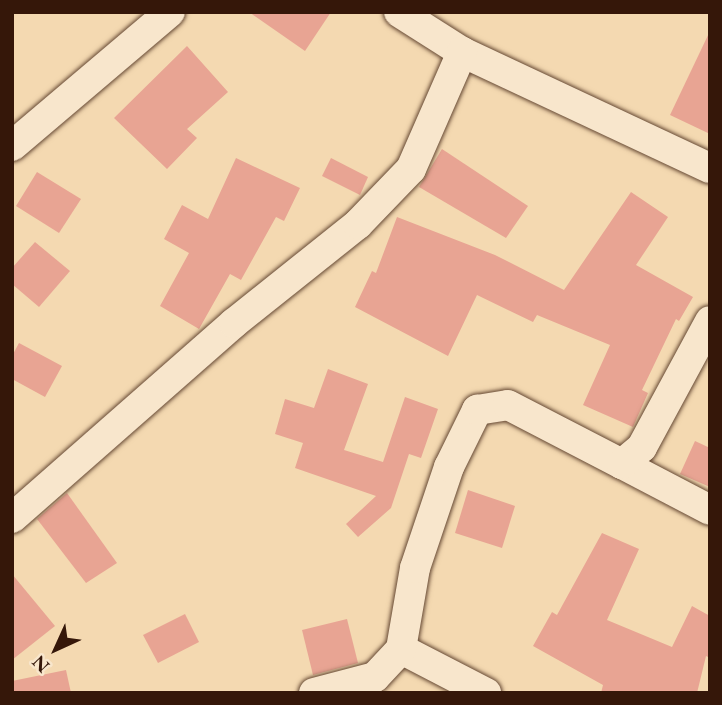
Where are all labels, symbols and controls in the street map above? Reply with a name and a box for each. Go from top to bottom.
north arrow [21,614,91,684]
text: N [27,650,55,678]

